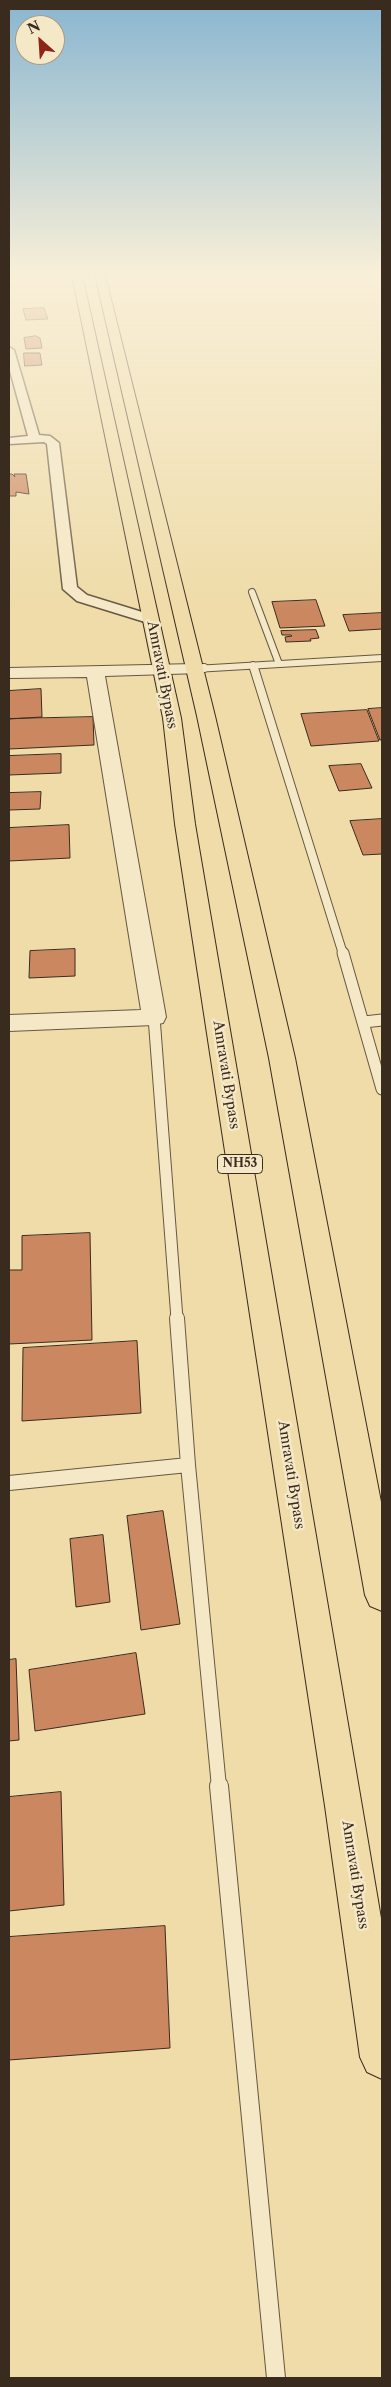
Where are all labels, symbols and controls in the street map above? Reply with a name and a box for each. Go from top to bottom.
north arrow [15,15,65,65]
text: N [24,17,43,38]
street label: Amravati Bypass [143,620,181,730]
street label: Amravati Bypass [209,1020,243,1130]
road number: NH53 [218,1154,262,1174]
street label: Amravati Bypass [274,1420,308,1530]
street label: Amravati Bypass [338,1820,372,1930]

